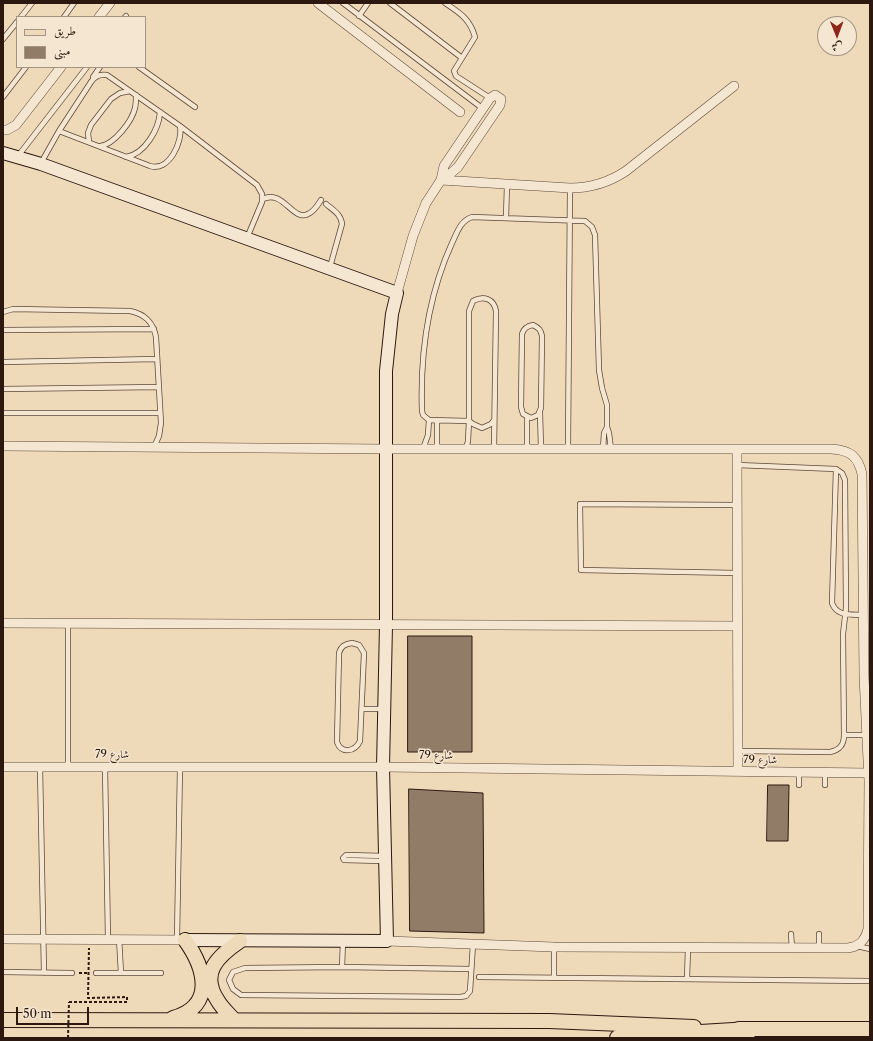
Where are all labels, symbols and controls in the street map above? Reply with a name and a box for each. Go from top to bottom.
legend [16,16,146,68]
north arrow [817,16,857,56]
text: طريق [54,23,76,38]
text: ش [832,40,843,54]
text: مبنى [54,43,70,58]
street label: شارع 79 [95,748,129,762]
street label: شارع 79 [419,749,453,763]
street label: شارع 79 [743,753,777,767]
scale bar [18,999,91,1025]
text: 50 m [23,1006,52,1021]

